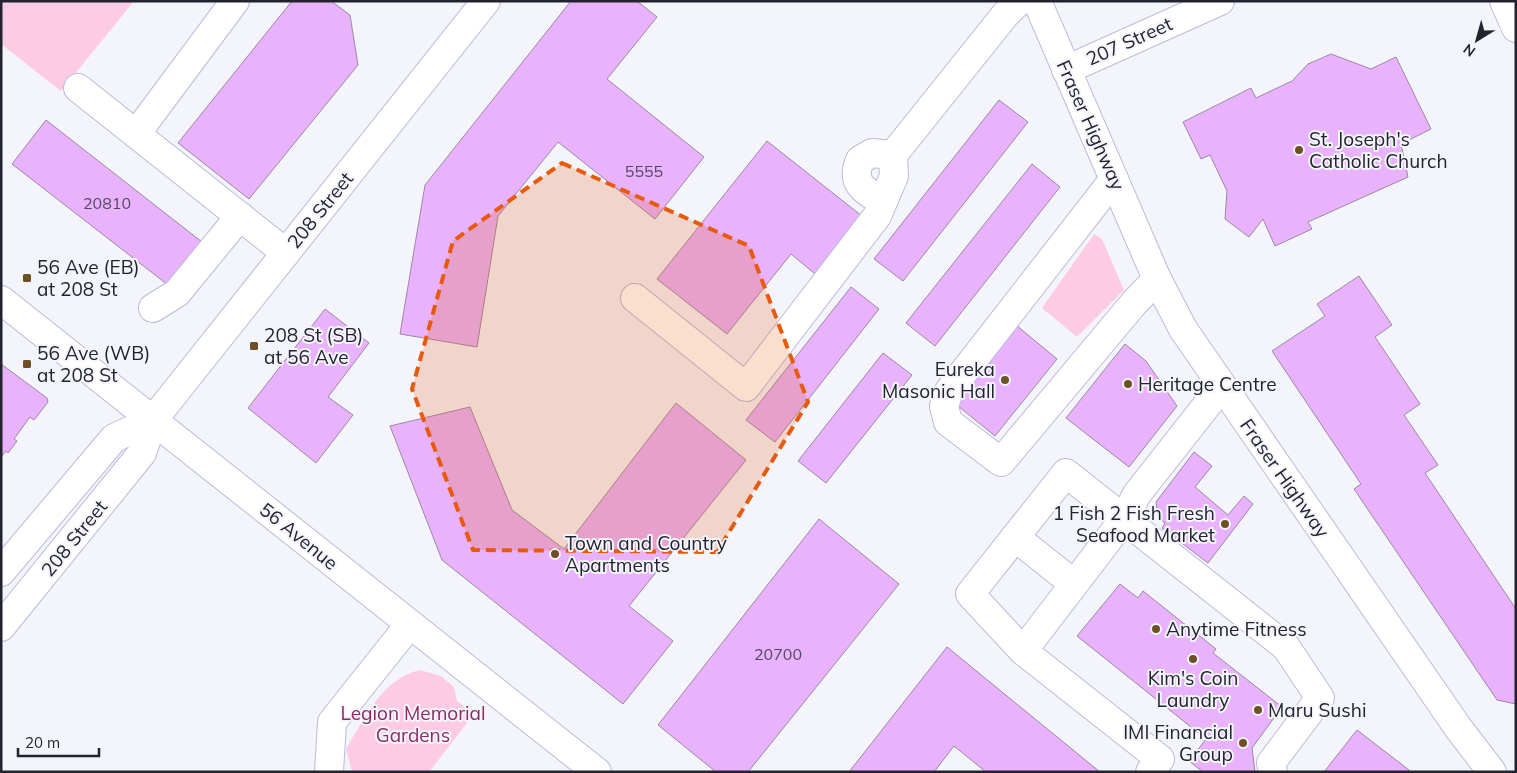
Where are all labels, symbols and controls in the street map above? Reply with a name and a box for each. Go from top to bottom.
street label: 207 Street [1082,11,1176,71]
north arrow [1452,15,1502,65]
text: N [1460,40,1479,61]
street label: Fraser Highway [1052,56,1130,194]
place label: St. Joseph's Catholic Church [1309,127,1448,173]
marker: St. Joseph's Catholic Church [1293,144,1305,156]
house number: 5555 [625,161,663,181]
street label: 208 Street [282,167,358,253]
house number: 20810 [83,193,131,213]
place label: 56 Ave (EB) at 208 St [37,255,140,301]
marker: 56 Ave (EB) at 208 St [21,272,33,284]
place label: 208 St (SB) at 56 Ave [264,323,363,369]
marker: 208 St (SB) at 56 Ave [248,340,260,352]
place label: 56 Ave (WB) at 208 St [37,341,150,387]
place label: Eureka Masonic Hall [882,357,995,403]
marker: 56 Ave (WB) at 208 St [21,358,33,370]
place label: Heritage Centre [1138,372,1277,396]
marker: Eureka Masonic Hall [999,374,1011,386]
marker: Heritage Centre [1122,378,1134,390]
street label: Fraser Highway [1235,414,1335,542]
street label: 208 Street [36,495,112,581]
street label: 56 Avenue [255,497,343,575]
place label: 1 Fish 2 Fish Fresh Seafood Market [1053,501,1215,547]
marker: 1 Fish 2 Fish Fresh Seafood Market [1219,518,1231,530]
place label: Town and Country Apartments [565,531,727,577]
marker: Town and Country Apartments [549,548,561,560]
place label: Anytime Fitness [1166,617,1307,641]
marker: Anytime Fitness [1150,623,1162,635]
house number: 20700 [754,644,802,664]
marker: Kim's Coin Laundry [1187,653,1199,665]
place label: Kim's Coin Laundry [1148,666,1238,712]
place label: Maru Sushi [1268,698,1366,722]
park label: Legion Memorial Gardens [340,701,486,747]
marker: Maru Sushi [1252,704,1264,716]
place label: IMI Financial Group [1123,720,1233,766]
scale bar [18,726,99,758]
text: 20 m [25,733,60,752]
marker: IMI Financial Group [1237,737,1249,749]

